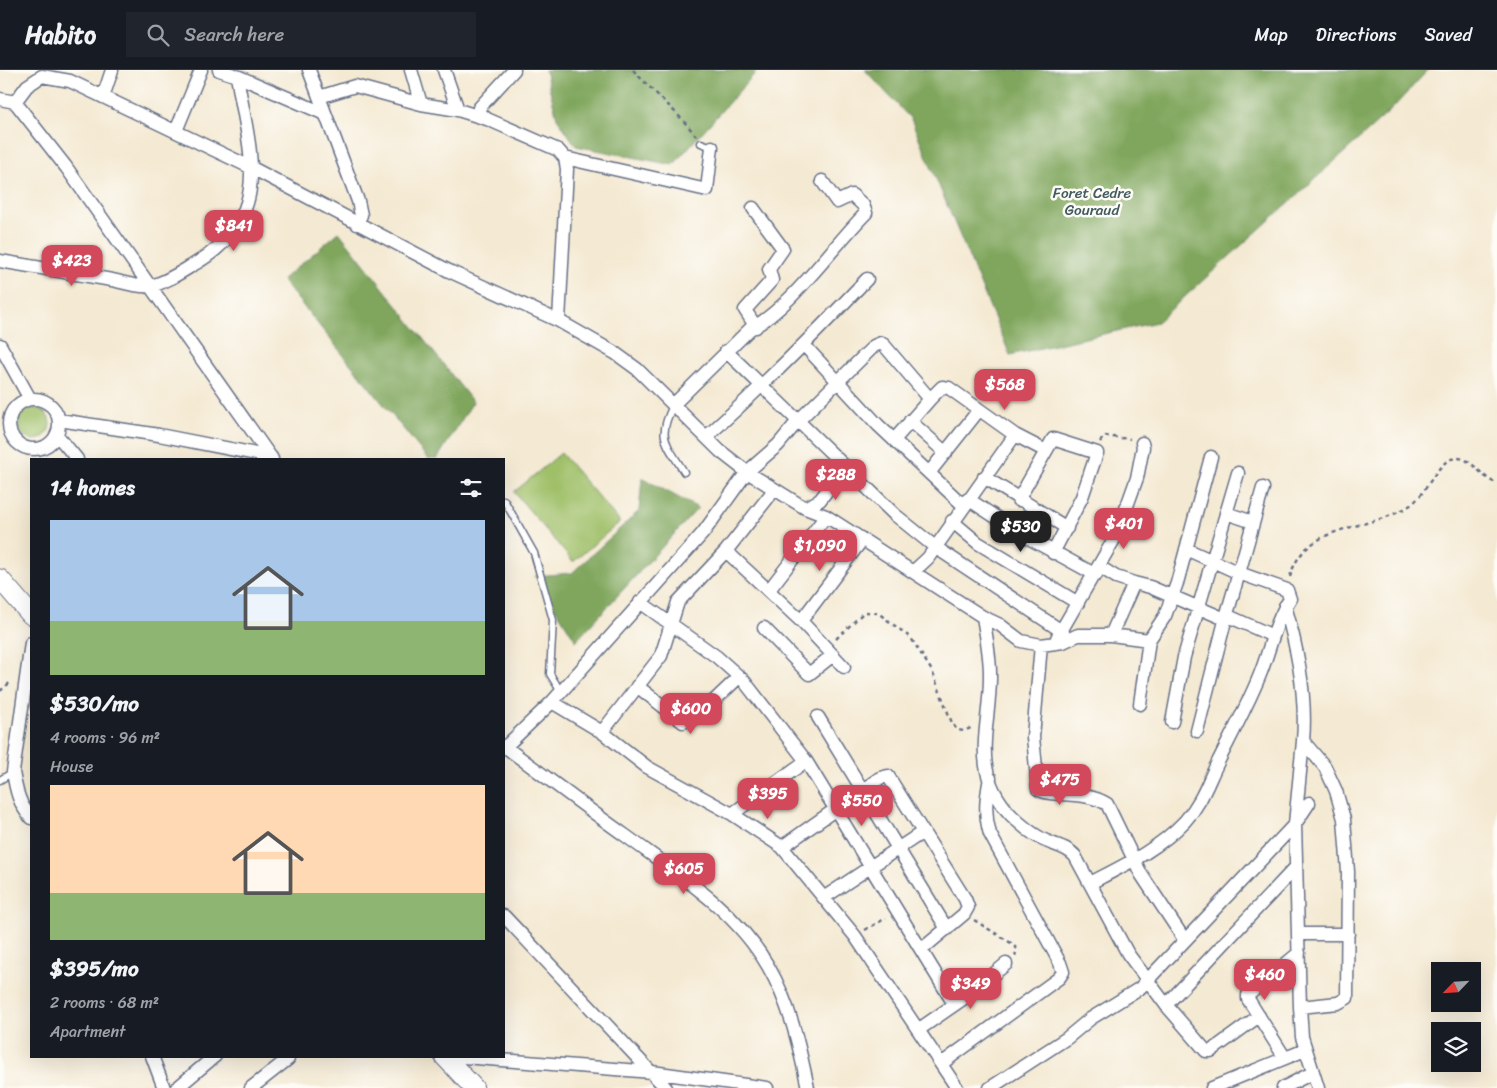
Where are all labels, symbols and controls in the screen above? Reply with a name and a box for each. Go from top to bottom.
search box [126,12,476,57]
text: Habito [25,14,96,56]
text: Search here [184,18,284,51]
text: Map [1255,19,1288,51]
text: Directions [1316,19,1397,51]
text: Saved [1425,19,1472,51]
icon: search [144,21,172,49]
park label: Foret Cedre Gouraud [1053,180,1132,223]
pin: $841 [204,210,264,252]
text: $841 [215,211,253,240]
pin: $423 [42,244,102,287]
text: $423 [53,246,91,275]
pin: $568 [975,368,1035,411]
text: $568 [985,370,1025,399]
pin: $288 [806,458,866,501]
text: $288 [816,460,856,489]
text: 14 homes [50,469,135,507]
icon: filters [457,474,485,502]
pin: $401 [1094,508,1154,550]
text: $401 [1105,509,1143,538]
pin: $530 [991,510,1051,553]
text: $530 [1001,512,1041,541]
pin: $1,090 [779,530,861,572]
text: $1,090 [794,531,846,560]
icon: home [223,553,313,643]
text: $530/mo [50,685,139,723]
pin: $600 [661,692,721,735]
text: $600 [671,694,711,723]
text: 4 rooms · 96 m² [50,723,160,752]
text: House [50,752,93,781]
pin: $475 [1030,764,1090,806]
text: $475 [1040,765,1080,794]
pin: $395 [738,778,798,820]
text: $395 [748,779,788,808]
pin: $550 [832,784,892,827]
text: $550 [842,786,882,815]
icon: home [223,818,313,908]
pin: $605 [654,852,714,895]
text: $605 [664,854,704,883]
text: $395/mo [50,950,139,988]
pin: $460 [1235,958,1295,1001]
text: $460 [1245,960,1285,989]
north arrow [1431,962,1481,1012]
map controls [1431,962,1481,1072]
pin: $349 [941,968,1001,1010]
text: $349 [951,969,991,998]
text: 2 rooms · 68 m² [50,988,159,1017]
text: Apartment [50,1017,126,1046]
button: layers [1431,1022,1481,1072]

